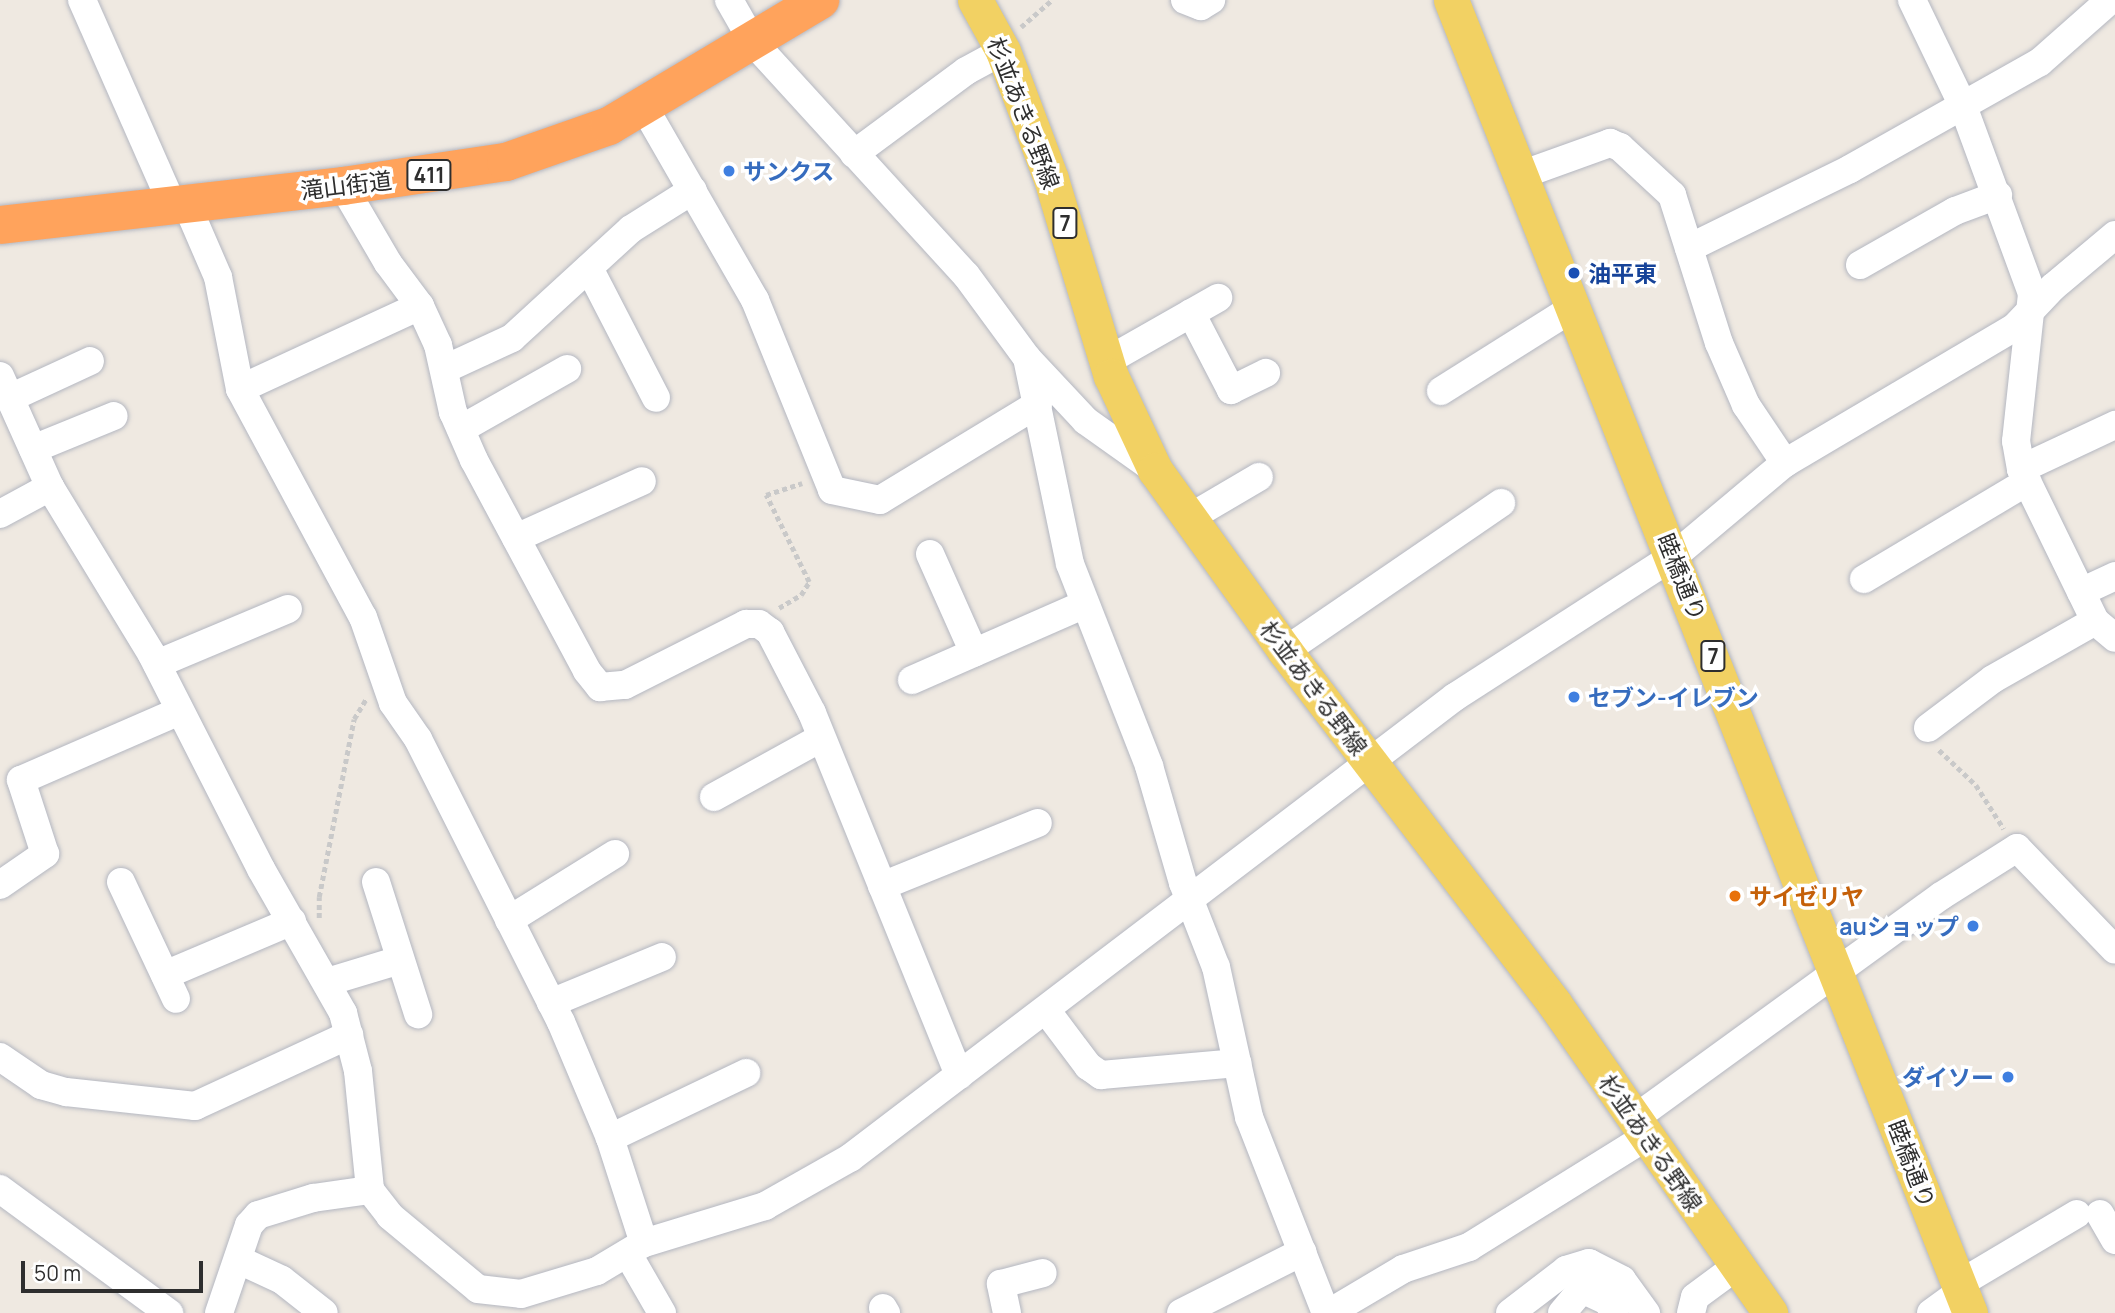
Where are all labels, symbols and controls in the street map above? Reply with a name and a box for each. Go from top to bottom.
street label: 杉並あきる野線 [982,33,1066,193]
place label: サンクス [743,157,835,185]
road number: 411 [406,158,452,192]
marker: サンクス [721,163,737,179]
street label: 滝山街道 [299,166,393,204]
road number: 7 [1051,206,1079,241]
place label: 油平東 [1588,259,1657,287]
marker: 油平東 [1566,265,1582,281]
street label: 睦橋通り [1652,529,1712,625]
street label: 杉並あきる野線 [1255,615,1373,761]
road number: 7 [1699,638,1727,674]
place label: セブン-イレブン [1588,683,1759,711]
marker: セブン-イレブン [1566,689,1582,705]
place label: サイゼリヤ [1749,882,1864,910]
marker: サイゼリヤ [1727,888,1743,904]
place label: auショップ [1839,912,1959,940]
marker: auショップ [1965,918,1981,934]
place label: ダイソー [1902,1063,1994,1091]
street label: 杉並あきる野線 [1594,1069,1708,1217]
marker: ダイソー [2000,1069,2016,1085]
street label: 睦橋通り [1883,1116,1941,1212]
scale bar [24,1246,206,1290]
text: 50 m [34,1259,81,1287]

